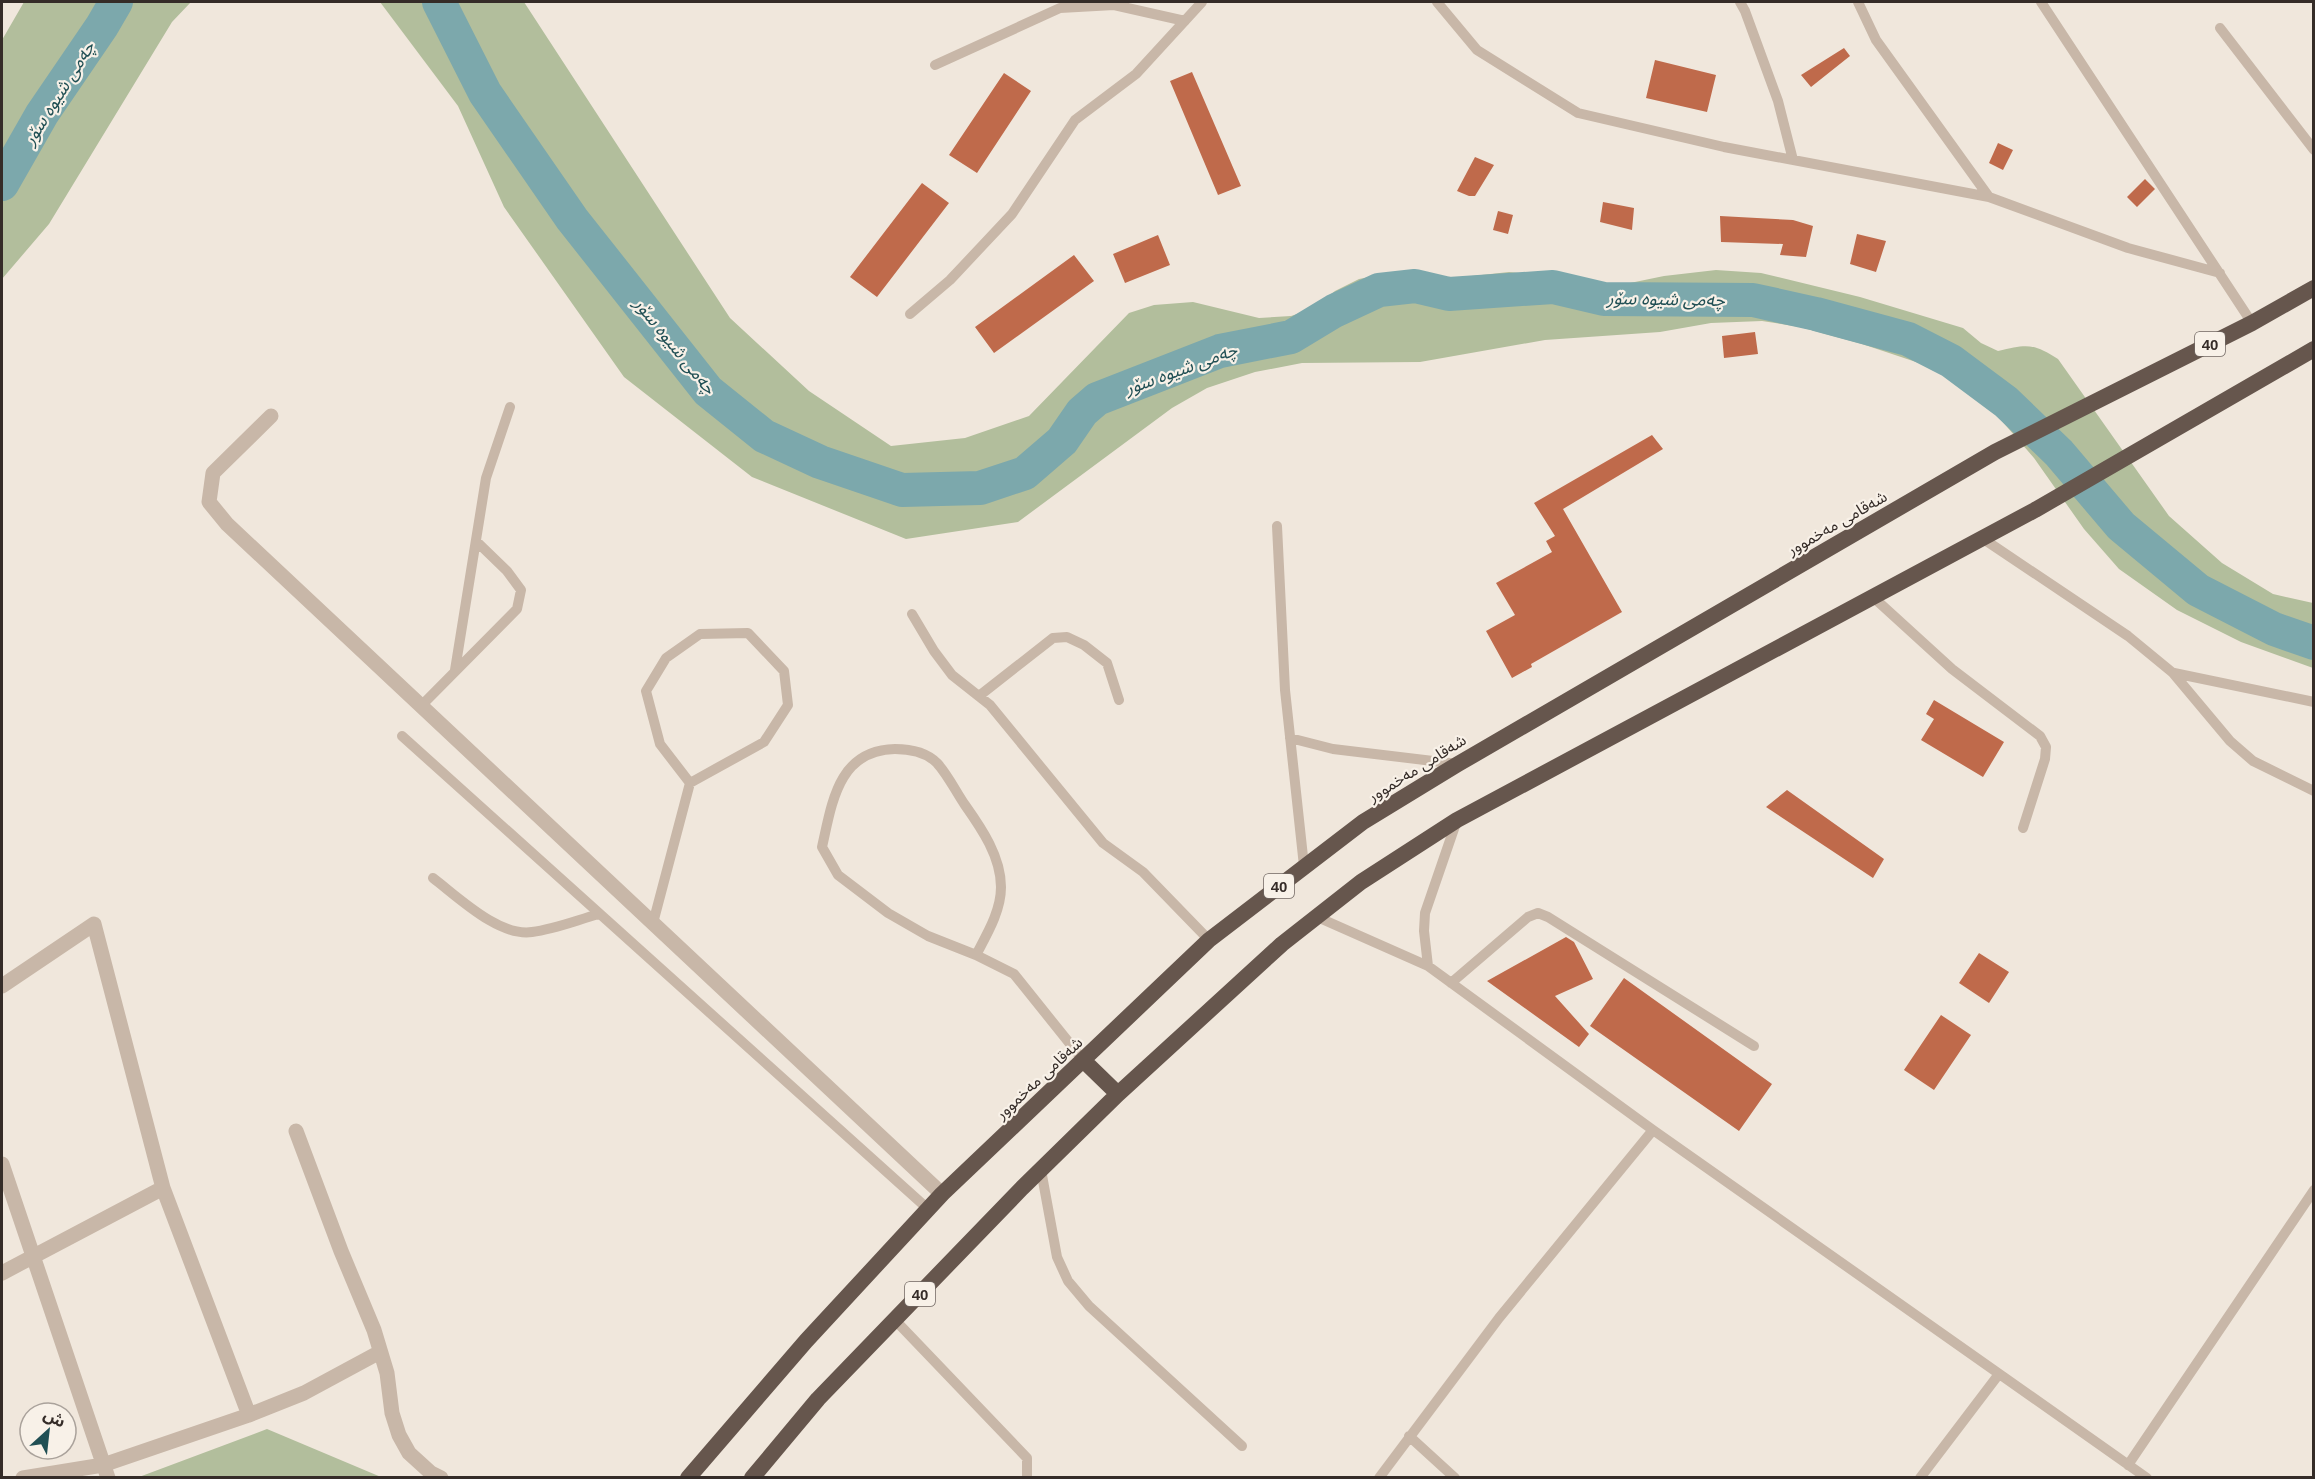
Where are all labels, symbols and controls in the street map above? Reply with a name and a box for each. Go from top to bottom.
water label: چەمی شیوە سۆر [18,37,101,151]
water label: چەمی شیوە سۆر [1605,288,1725,312]
water label: چەمی شیوە سۆر [627,292,720,400]
road number: 40 [2195,332,2225,356]
water label: چەمی شیوە سۆر [1120,339,1241,401]
street label: شەقامی مەخموور [1783,488,1890,560]
street label: شەقامی مەخموور [1364,731,1470,806]
road number: 40 [1264,874,1294,898]
street label: شەقامی مەخموور [991,1034,1087,1124]
road number: 40 [905,1282,935,1306]
north arrow [18,1401,78,1461]
text: ش [41,1406,68,1432]

